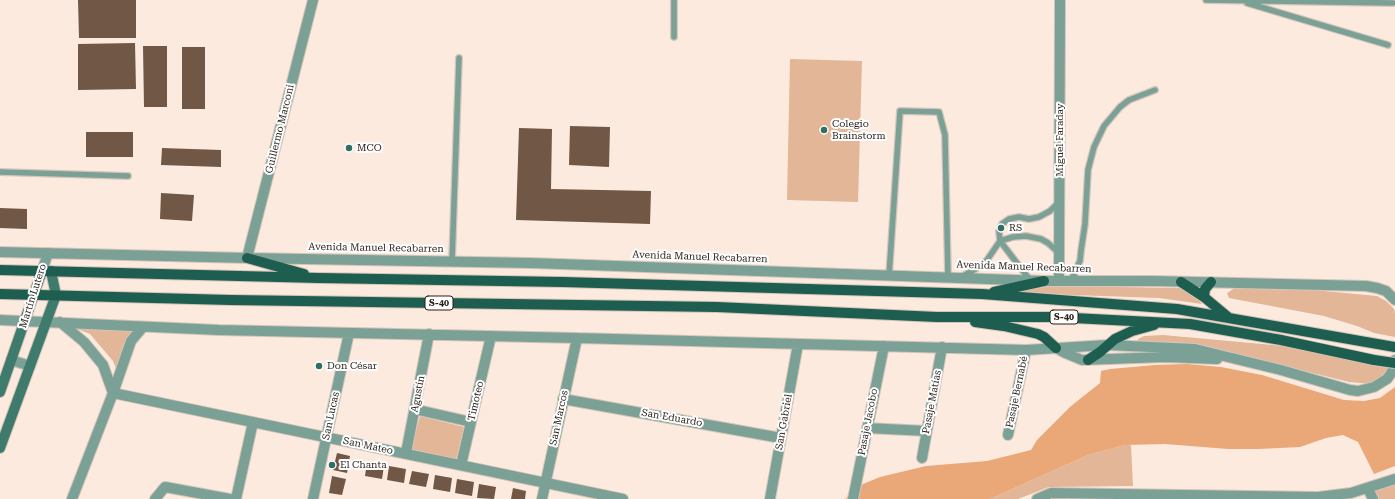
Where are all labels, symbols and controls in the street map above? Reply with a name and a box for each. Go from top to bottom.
street label: Guillermo Marconi [263,83,297,175]
street label: Miguel Faraday [1054,103,1066,177]
place label: Colegio Brainstorm [832,118,886,142]
marker: Colegio Brainstorm [819,125,829,135]
place label: MCO [357,142,382,154]
marker: MCO [344,143,354,153]
place label: RS [1009,222,1022,234]
marker: RS [996,223,1006,233]
street label: Avenida Manuel Recabarren [308,241,444,255]
street label: Avenida Manuel Recabarren [632,249,768,265]
street label: Avenida Manuel Recabarren [956,259,1092,275]
street label: Martín Lutero [17,262,49,330]
road number: S-40 [425,296,453,310]
road number: S-40 [1050,310,1078,324]
street label: Pasaje Bernabé [1004,355,1030,429]
place label: Don César [327,360,377,372]
marker: Don César [314,361,324,371]
street label: Pasaje Matías [920,369,944,435]
street label: Agustín [409,375,427,413]
street label: Timoteo [466,380,486,422]
street label: Pasaje Jacobo [856,388,880,456]
street label: San Marcos [547,389,571,447]
street label: San Lucas [320,391,342,441]
street label: San Gabriel [773,393,795,451]
street label: San Eduardo [641,407,703,429]
street label: San Mateo [342,435,394,457]
place label: El Chanta [340,459,387,471]
marker: El Chanta [327,460,337,470]

